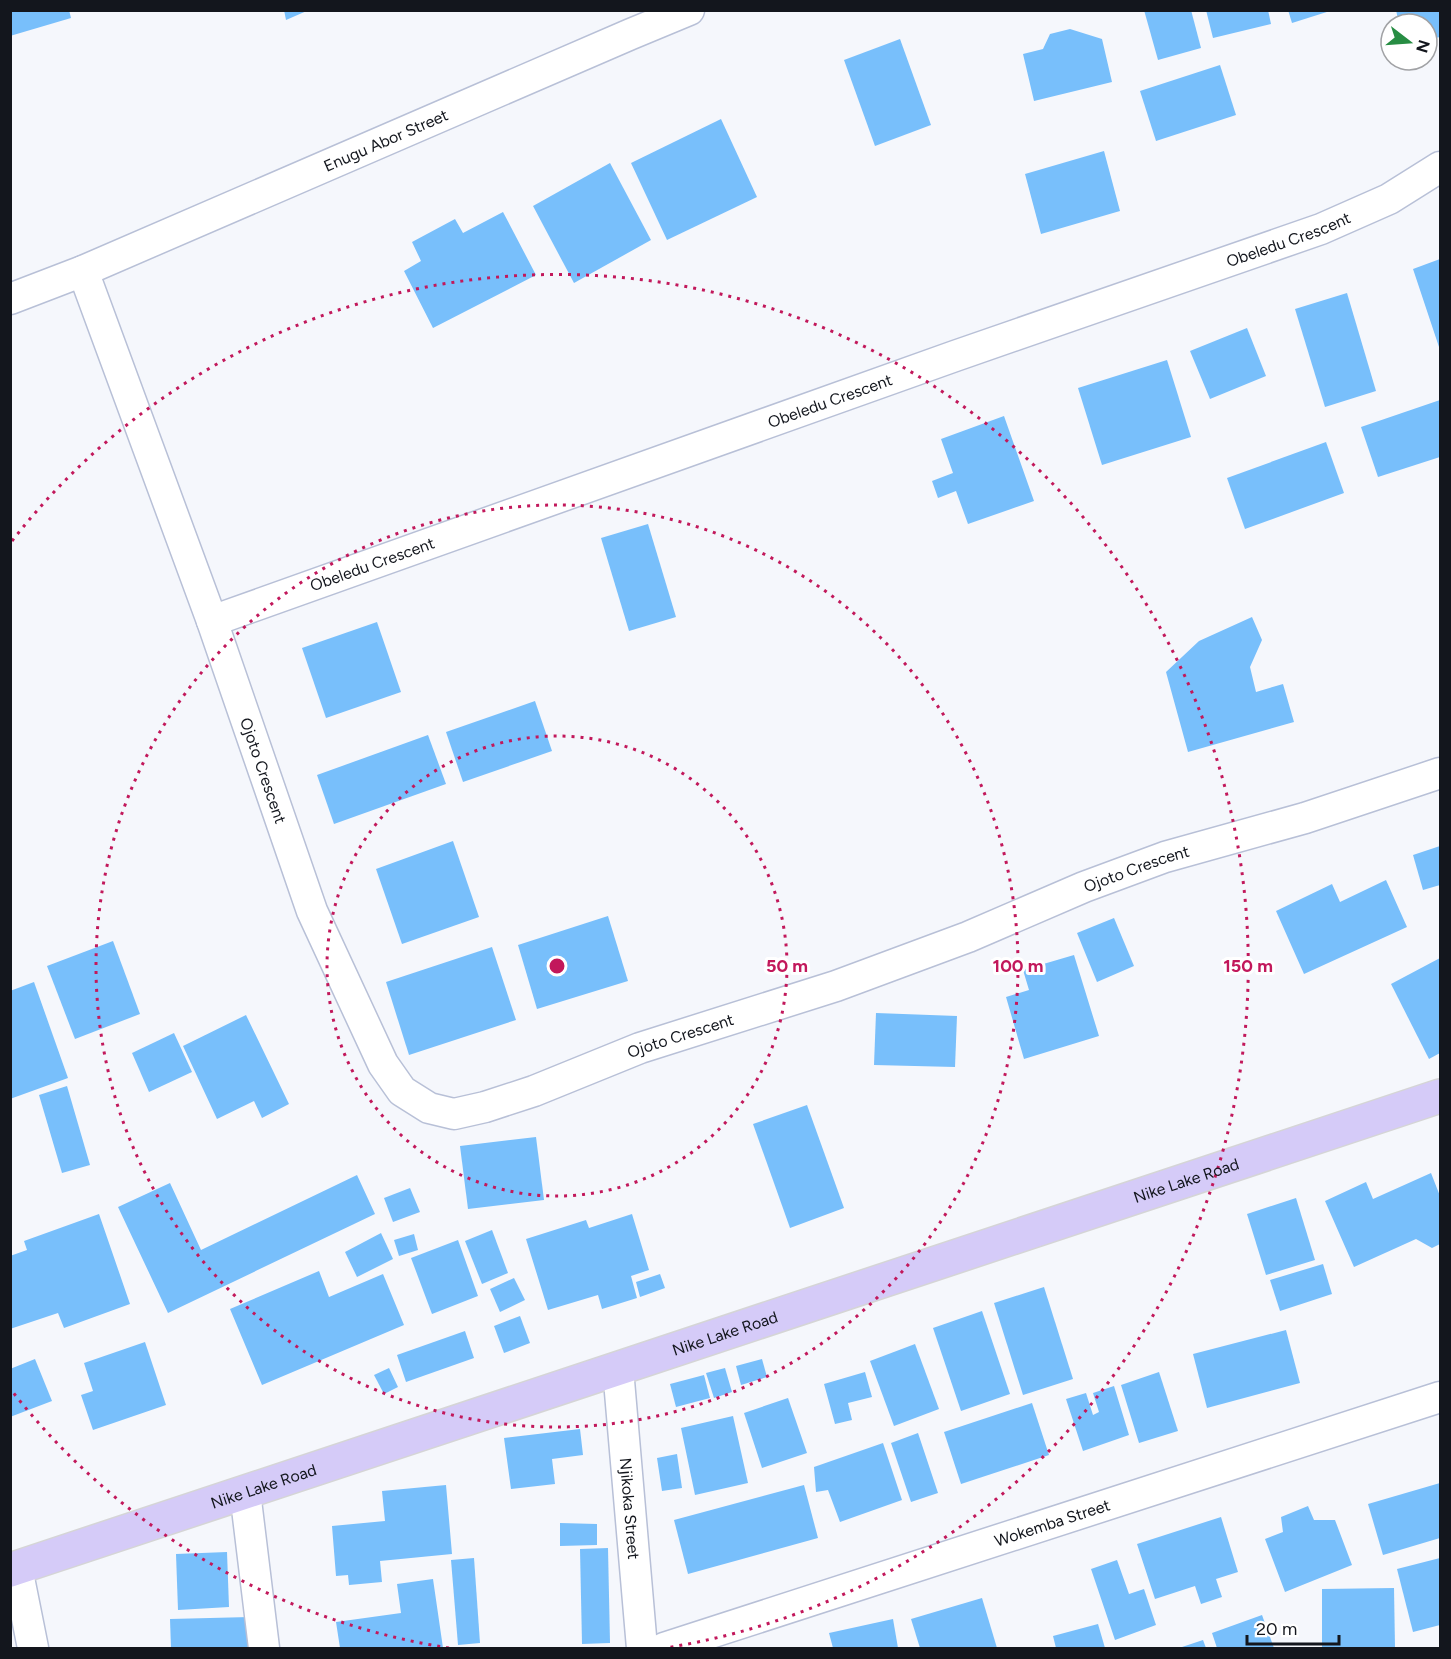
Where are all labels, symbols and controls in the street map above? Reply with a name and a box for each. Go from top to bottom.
north arrow [1379,12,1439,72]
text: N [1412,38,1434,55]
street label: Enugu Abor Street [321,105,451,176]
street label: Obeledu Crescent [1224,208,1353,271]
street label: Obeledu Crescent [765,370,895,432]
street label: Obeledu Crescent [308,533,437,595]
street label: Ojoto Crescent [236,715,290,826]
street label: Ojoto Crescent [1081,842,1191,896]
text: 50 m [766,955,808,977]
text: 100 m [993,955,1043,977]
text: 150 m [1223,955,1273,977]
centre of rings [547,956,567,976]
street label: Ojoto Crescent [624,1010,736,1062]
street label: Nike Lake Road [1131,1154,1241,1207]
street label: Nike Lake Road [670,1307,780,1360]
street label: Njikoka Street [616,1457,643,1560]
street label: Nike Lake Road [208,1460,319,1513]
street label: Wokemba Street [992,1495,1113,1550]
scale bar [1247,1608,1338,1646]
text: 20 m [1256,1618,1297,1640]

